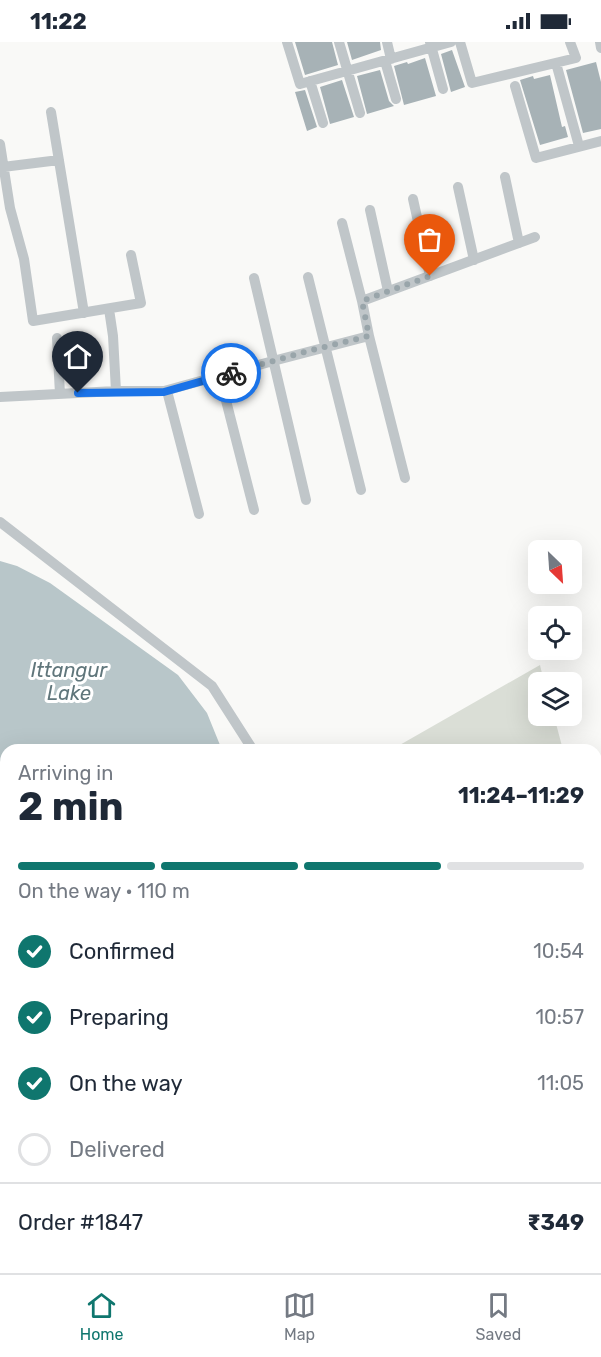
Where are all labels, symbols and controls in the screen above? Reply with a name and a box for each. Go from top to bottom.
text: 11:22 [30,8,87,35]
pin [404,214,455,276]
icon: bag [413,223,446,256]
pin [52,331,103,393]
icon: home [61,340,94,373]
courier [201,343,261,403]
icon: bike [215,357,248,390]
north arrow [528,540,582,594]
map controls [528,540,582,726]
button: locate [528,606,582,660]
water label: Ittangur Lake [31,658,108,705]
button: layers [528,672,582,726]
text: Arriving in [18,761,113,785]
text: 11:24–11:29 [458,782,584,809]
text: 2 min [18,784,124,830]
text: On the way · 110 m [18,879,190,903]
icon: check [18,935,51,968]
text: Confirmed [69,938,175,965]
text: 10:54 [533,939,584,963]
icon: check [18,1001,51,1034]
text: Preparing [69,1004,169,1031]
text: 10:57 [535,1005,584,1029]
icon: check [18,1067,51,1100]
text: On the way [69,1070,183,1097]
text: 11:05 [537,1071,584,1095]
text: Delivered [69,1136,165,1163]
text: Order #1847 [18,1209,143,1236]
text: ₹349 [527,1209,584,1236]
tab: Home [80,1289,124,1344]
tab: Map [283,1289,316,1344]
tab: Saved [476,1289,521,1344]

